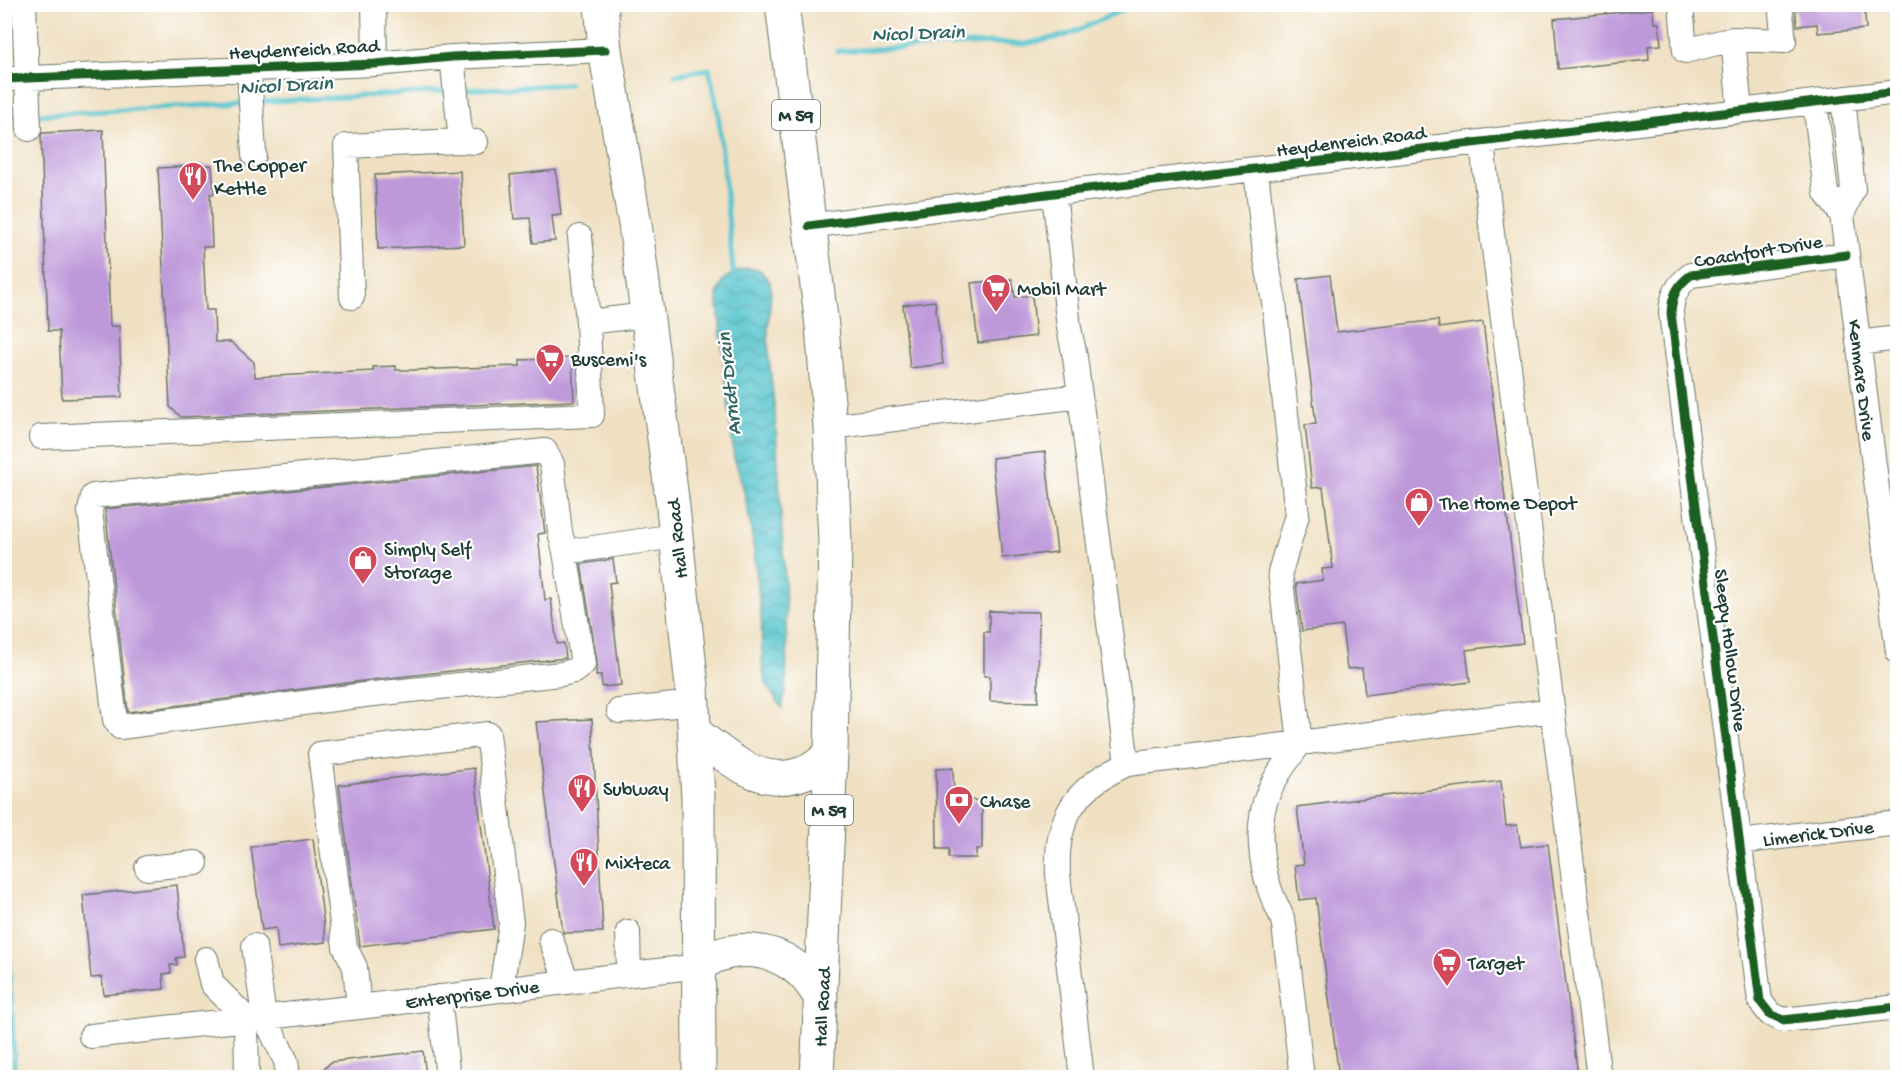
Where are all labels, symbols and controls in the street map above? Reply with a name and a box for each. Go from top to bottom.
water label: Nicol Drain [871,21,966,50]
street label: Heydenreich Road [228,36,382,67]
water label: Nicol Drain [239,73,334,102]
road number: M 59 [772,100,820,130]
street label: Heydenreich Road [1275,123,1430,164]
place label: The Copper Kettle [213,156,308,202]
restaurant icon: The Copper Kettle [177,160,209,202]
street label: Coachfort Drive [1693,232,1825,275]
supermarket icon: Mobil Mart [980,272,1012,314]
place label: Mobil Mart [1017,280,1107,303]
street label: Kenmare Drive [1841,319,1878,443]
water label: Arndt Drain [714,330,749,436]
supermarket icon: Buscemi's [534,342,566,384]
place label: Buscemi's [570,350,647,373]
shop icon: The Home Depot [1403,486,1435,528]
place label: The Home Depot [1439,494,1578,517]
street label: Hall Road [664,496,695,579]
place label: Simply Self Storage [384,540,473,586]
shop icon: Simply Self Storage [347,544,379,586]
street label: Sleepy Hollow Drive [1707,568,1750,734]
restaurant icon: Subway [566,772,598,814]
place label: Subway [603,780,669,803]
bank icon: Chase [943,784,975,826]
place label: Chase [980,792,1031,815]
road number: M 59 [805,795,853,825]
street label: Limerick Drive [1762,817,1876,854]
restaurant icon: Mixteca [568,846,600,888]
place label: Mixteca [605,854,671,877]
supermarket icon: Target [1431,946,1463,988]
place label: Target [1467,954,1526,977]
street label: Hall Road [811,964,838,1048]
street label: Enterprise Drive [404,977,541,1016]

